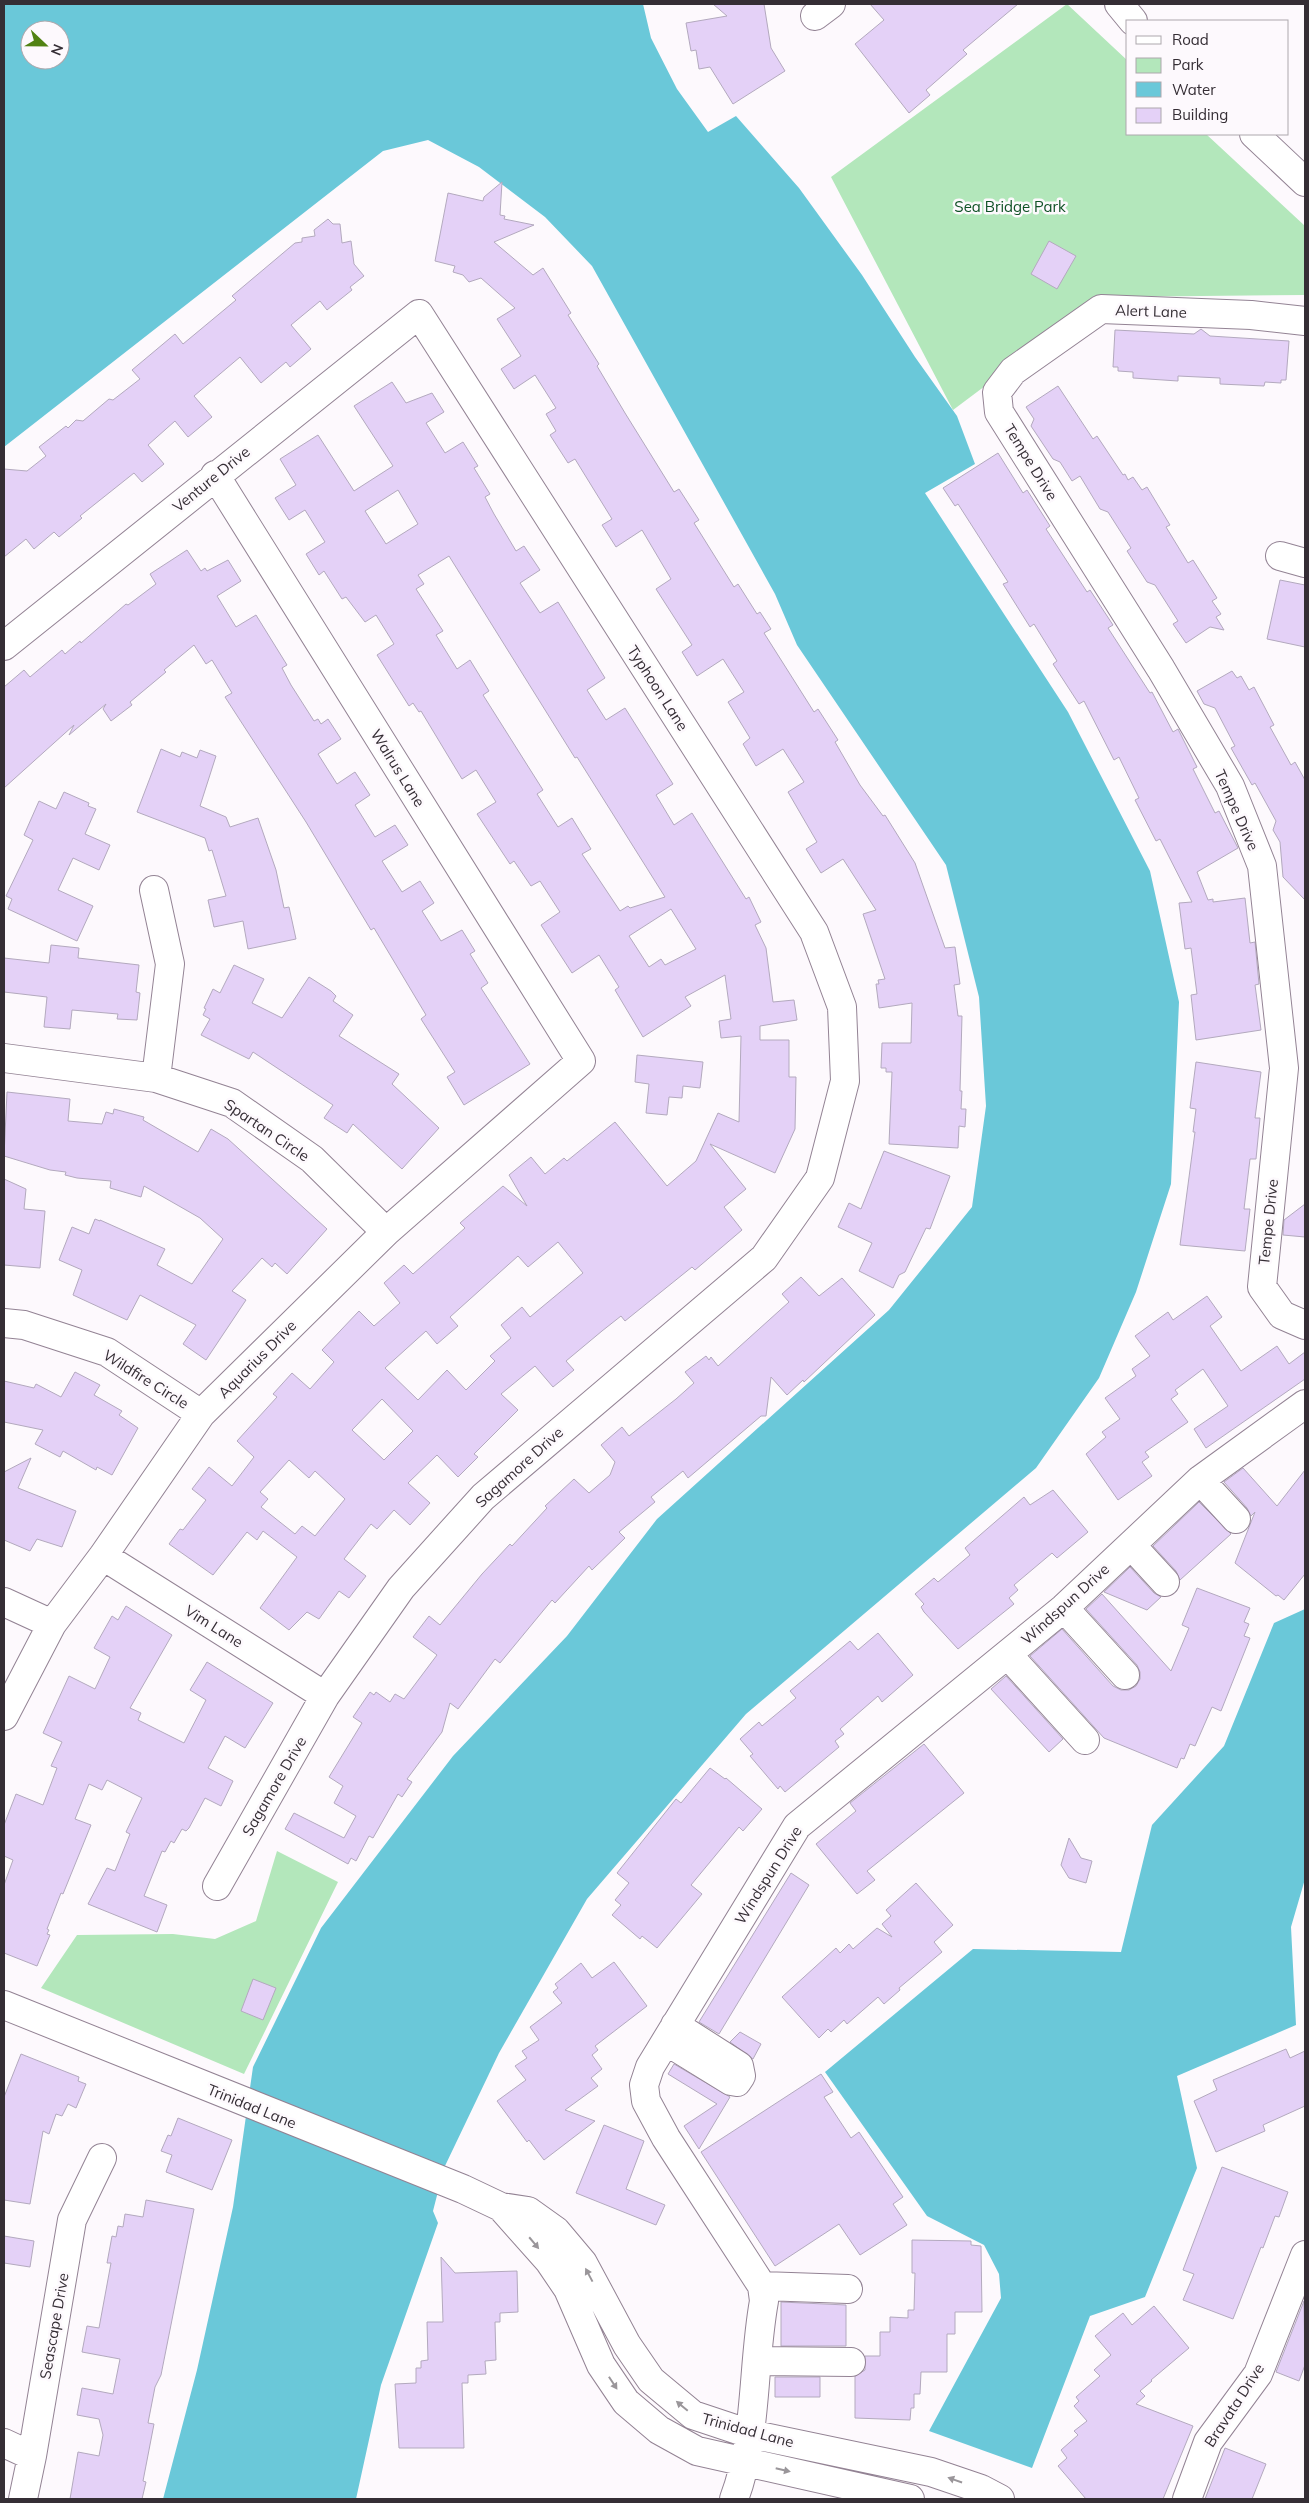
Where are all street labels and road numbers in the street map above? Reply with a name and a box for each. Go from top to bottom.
street label: Alert Lane [1115,300,1187,322]
street label: Tempe Drive [1000,420,1062,504]
street label: Venture Drive [168,442,254,516]
street label: Typhoon Lane [623,642,693,734]
street label: Walrus Lane [367,726,429,810]
street label: Tempe Drive [1211,767,1263,853]
street label: Spartan Circle [221,1095,313,1165]
street label: Tempe Drive [1254,1178,1282,1266]
street label: Aquarius Drive [214,1316,300,1402]
street label: Wildfire Circle [100,1345,192,1413]
street label: Sagamore Drive [471,1423,567,1511]
street label: Windspun Drive [1017,1559,1113,1649]
street label: Vim Lane [181,1601,247,1651]
street label: Sagamore Drive [238,1733,310,1839]
street label: Windspun Drive [730,1822,806,1928]
street label: Trinidad Lane [205,2080,299,2132]
street label: Seascape Drive [35,2271,73,2381]
street label: Bravata Drive [1200,2360,1268,2450]
street label: Trinidad Lane [700,2409,796,2451]

